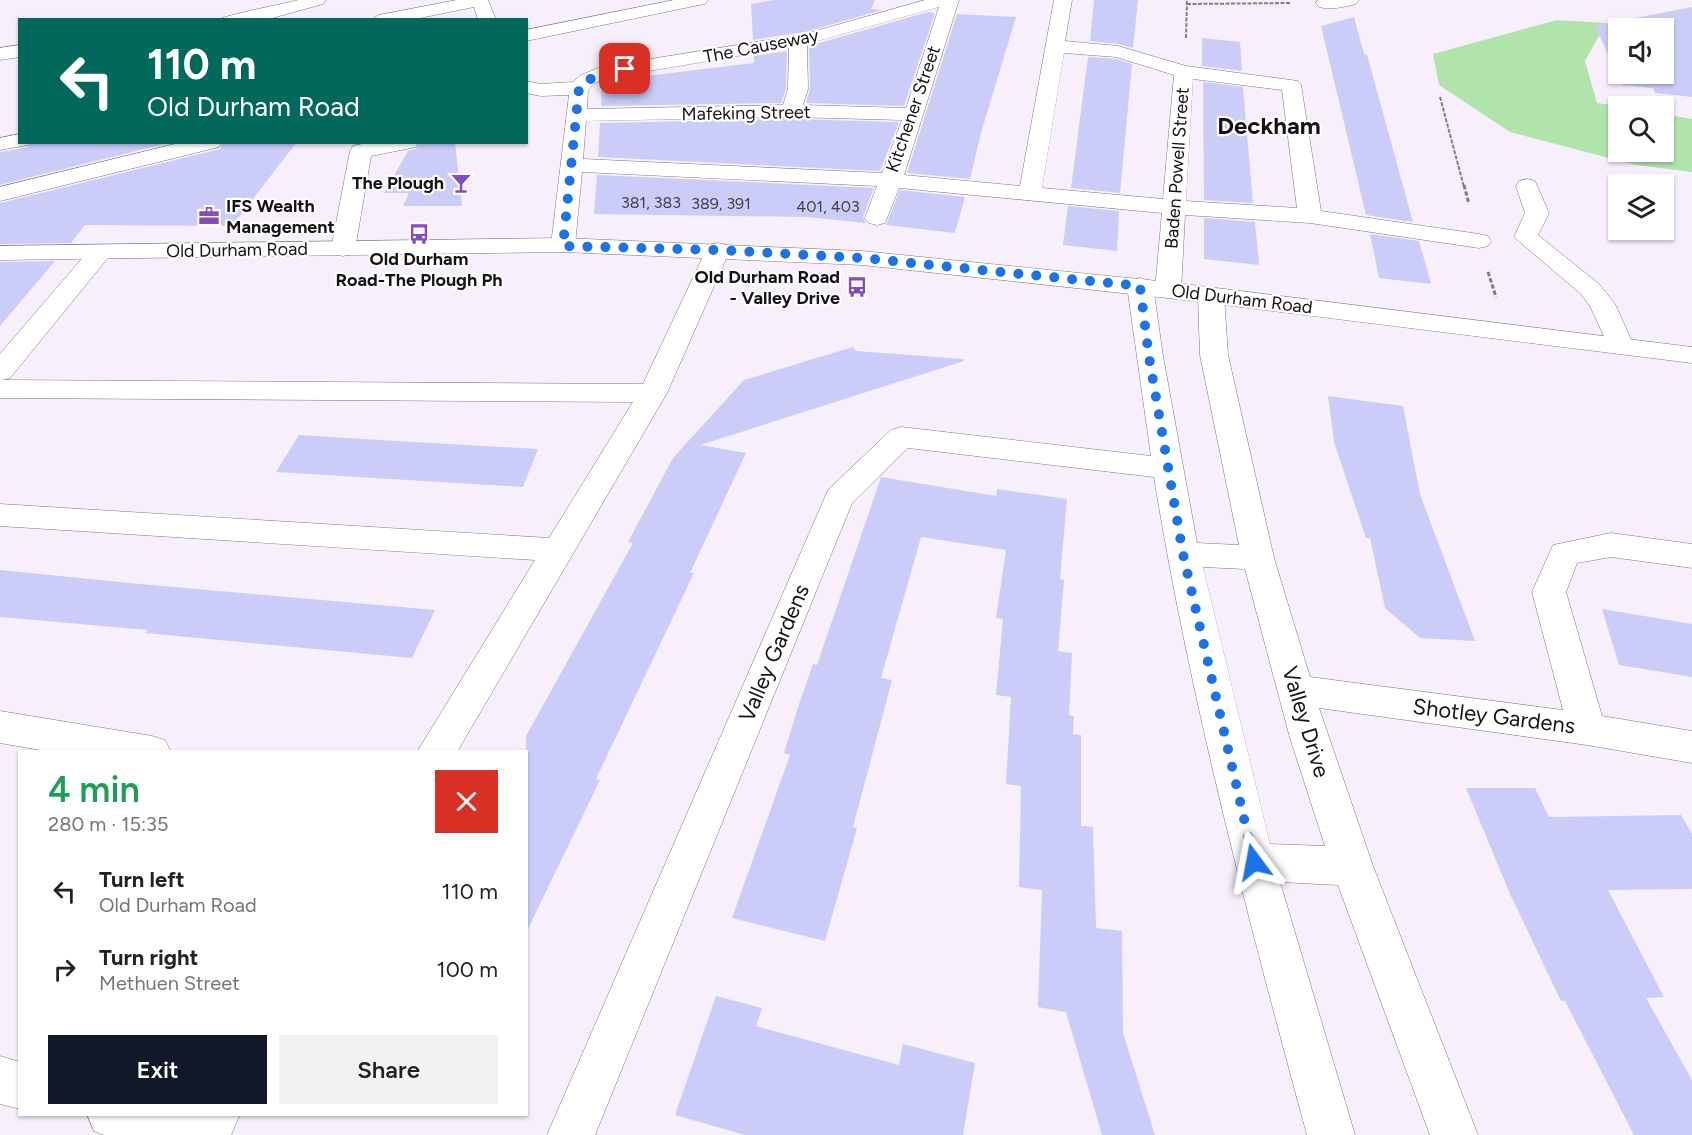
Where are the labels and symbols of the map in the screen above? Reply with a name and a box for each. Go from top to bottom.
street label: The Causeway [702,24,821,68]
pin [599,43,650,94]
street label: Kitchener Street [881,43,945,175]
street label: Baden Powell Street [1160,86,1194,250]
street label: Mafeking Street [681,101,811,125]
district label: Deckham [1217,111,1321,140]
bar icon: The Plough [449,171,473,195]
place label: The Plough [352,172,444,194]
house number: 381, 383 [621,193,681,212]
house number: 389, 391 [691,194,751,213]
place label: IFS Wealth Management [226,195,335,238]
house number: 401, 403 [796,197,860,216]
office icon: IFS Wealth Management [197,204,221,228]
bus stop icon: Old Durham Road-The Plough Ph [407,222,431,246]
street label: Old Durham Road [166,238,308,262]
place label: Old Durham Road-The Plough Ph [335,248,503,291]
place label: Old Durham Road - Valley Drive [695,266,840,309]
bus stop icon: Old Durham Road - Valley Drive [845,275,869,299]
street label: Old Durham Road [1170,279,1314,319]
street label: Valley Gardens [733,580,815,726]
street label: Valley Drive [1276,663,1336,781]
street label: Shotley Gardens [1411,693,1577,739]
position arrow [1222,830,1286,894]

